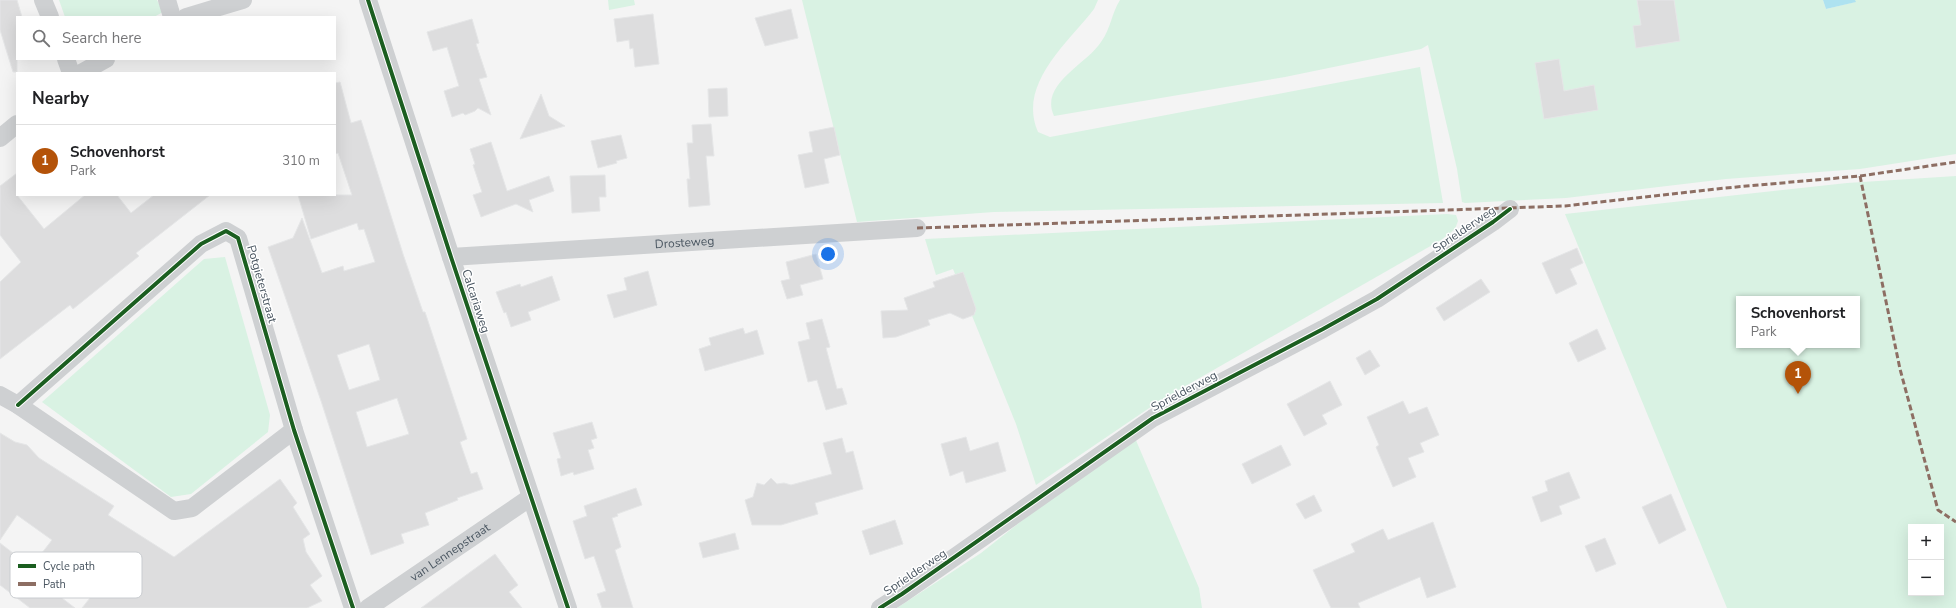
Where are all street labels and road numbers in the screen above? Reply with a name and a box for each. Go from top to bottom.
street label: Sprielderweg [1429,202,1499,256]
street label: Drosteweg [654,233,715,252]
street label: Potgieterstraat [243,243,281,325]
street label: Calcariaweg [458,267,494,335]
street label: Sprielderweg [1148,367,1220,415]
street label: van Lennepstraat [407,519,494,585]
street label: Sprielderweg [880,545,950,599]

